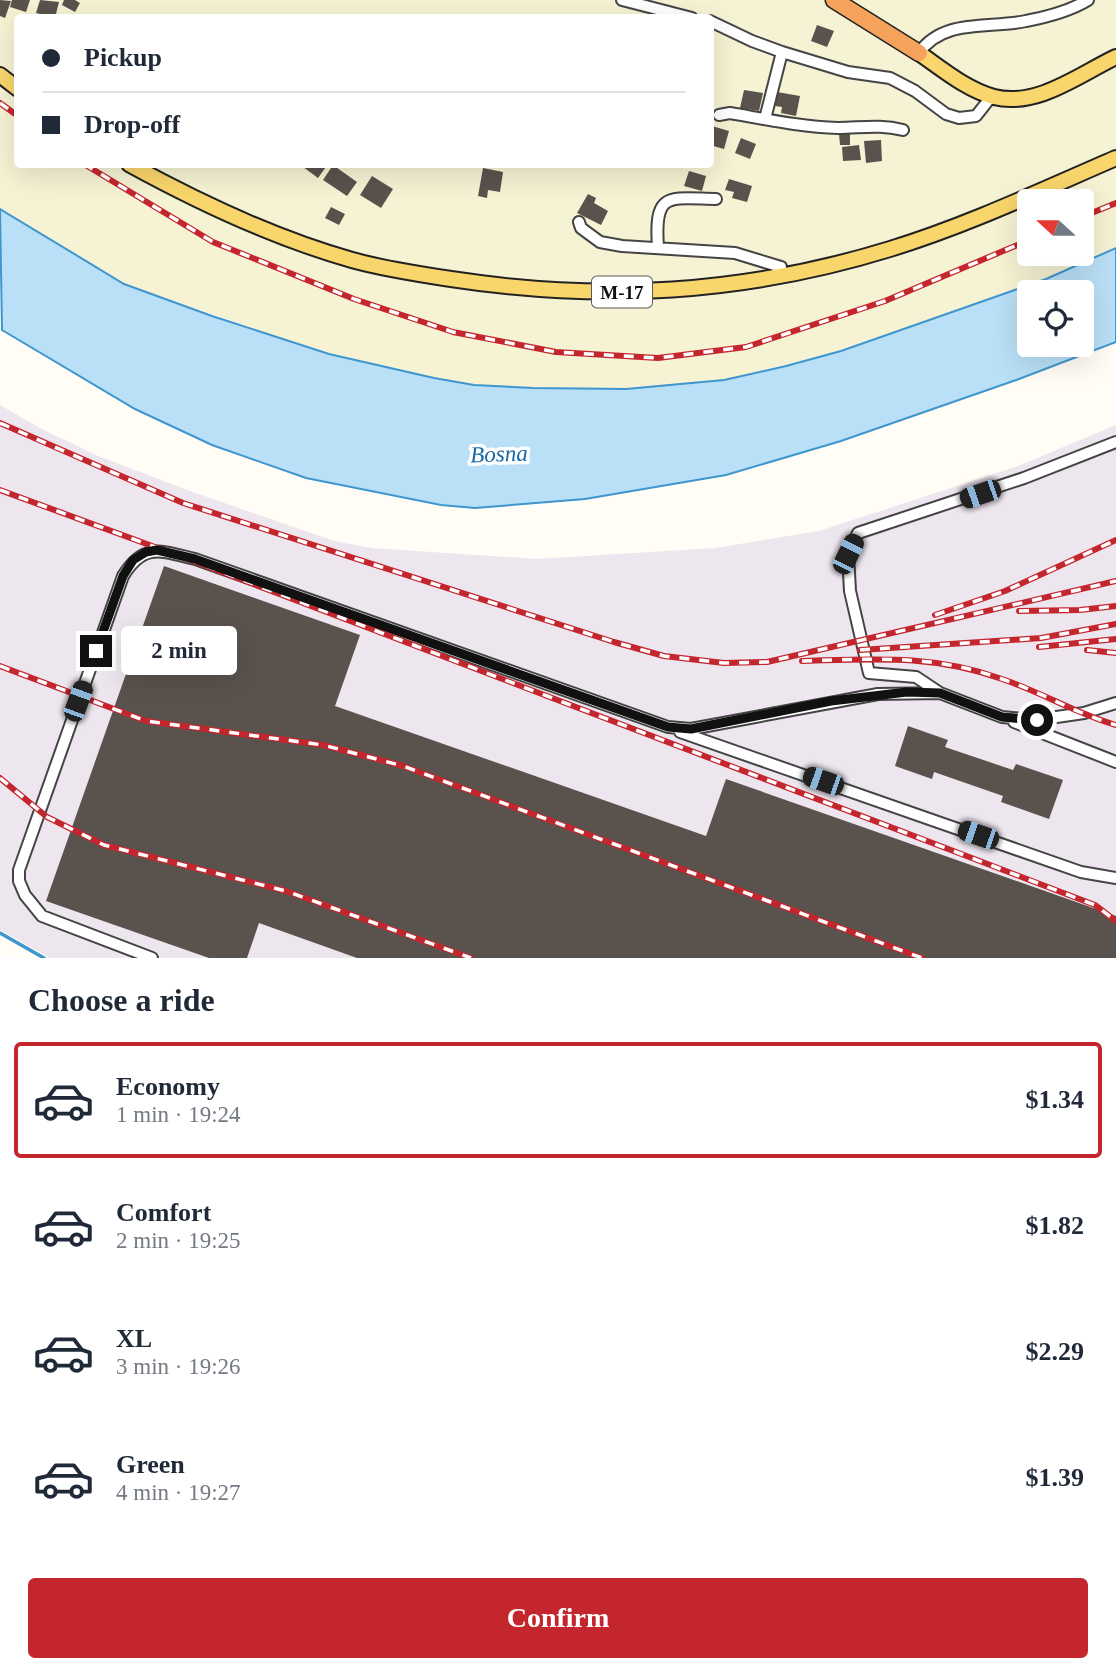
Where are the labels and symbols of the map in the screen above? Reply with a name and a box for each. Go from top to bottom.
north arrow [1017,189,1094,266]
road number: M-17 [592,276,652,308]
water label: Bosna [470,441,528,467]
car [957,477,1004,511]
car [830,531,867,577]
callout: 2 min [120,626,236,676]
route end [80,635,112,667]
car [61,678,96,724]
route start [1021,704,1053,736]
car [800,764,847,798]
car [955,818,1002,852]

